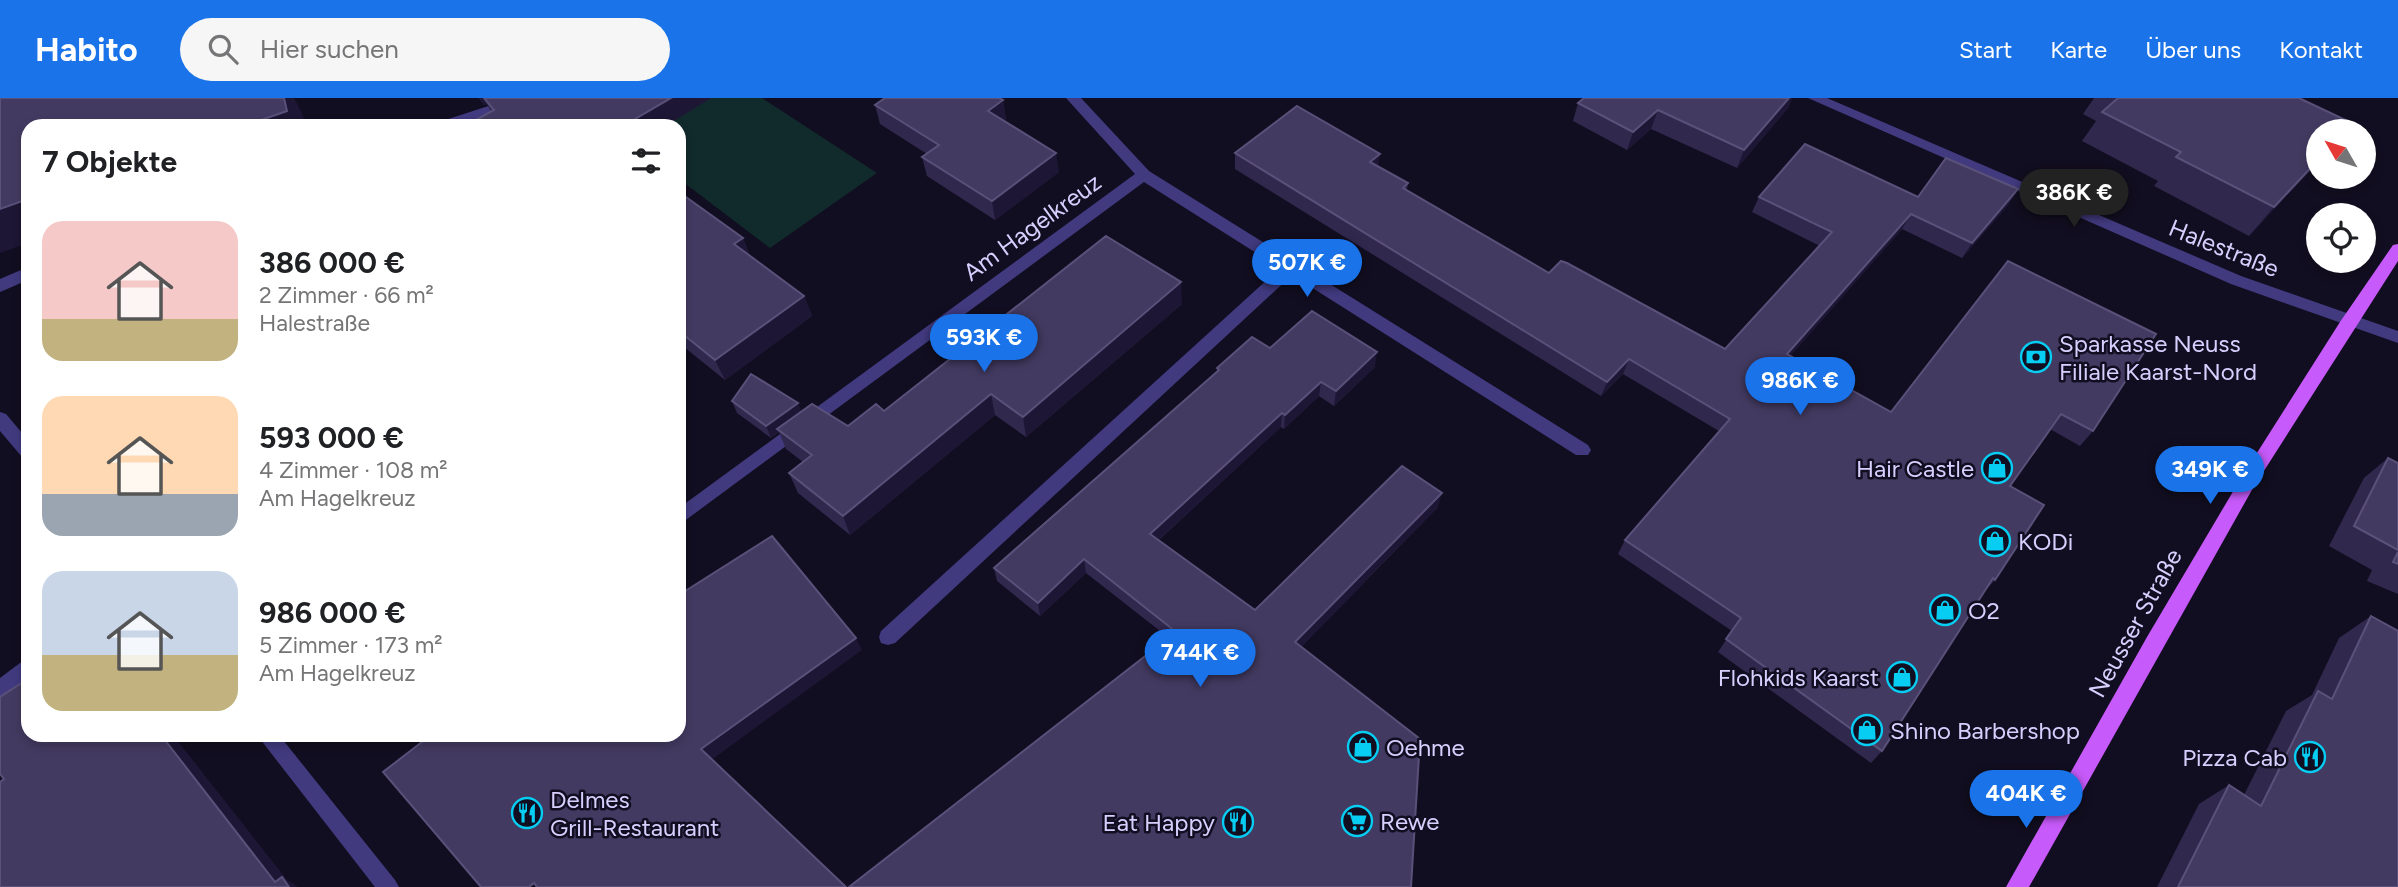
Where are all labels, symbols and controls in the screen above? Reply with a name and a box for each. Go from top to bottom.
search box [180,18,670,81]
text: Habito [35,30,138,69]
icon: search [204,30,242,68]
text: Hier suchen [260,33,399,65]
text: Start [1959,35,2012,64]
text: Karte [2050,35,2107,64]
text: Über uns [2145,35,2241,64]
text: Kontakt [2279,35,2363,64]
north arrow [2306,119,2376,189]
map controls [2306,119,2376,273]
icon: filters [627,142,665,180]
text: 7 Objekte [42,143,177,180]
street label: Am Hagelkreuz [957,167,1107,287]
pin: 386K € [2017,170,2131,229]
text: 386K € [2036,178,2112,206]
button: locate [2306,203,2376,273]
street label: Halestraße [2165,213,2283,283]
pin: 507K € [1250,240,1364,299]
text: 386 000 € [259,244,405,281]
text: 507K € [1268,248,1346,276]
icon: home [98,249,182,333]
text: 2 Zimmer · 66 m² [259,281,434,309]
text: Halestraße [259,309,370,337]
pin: 593K € [927,314,1041,374]
text: 593K € [946,323,1022,351]
place label: Sparkasse Neuss Filiale Kaarst-Nord [2059,329,2257,386]
bank icon: Sparkasse Neuss Filiale Kaarst-Nord [2019,340,2053,374]
pin: 986K € [1743,358,1857,417]
text: 986K € [1761,366,1839,394]
text: 593 000 € [259,419,404,456]
icon: home [98,424,182,508]
pin: 349K € [2153,446,2267,506]
shop icon: Hair Castle [1980,451,2014,485]
place label: Hair Castle [1856,454,1974,483]
text: 349K € [2171,455,2249,483]
text: 4 Zimmer · 108 m² [259,456,448,484]
text: Am Hagelkreuz [259,484,416,512]
shop icon: KODi [1978,524,2012,558]
place label: KODi [2018,527,2073,556]
street label: Neusser Straße [2082,544,2188,702]
shop icon: O2 [1928,593,1962,627]
text: 986 000 € [259,594,406,631]
place label: O2 [1968,596,2000,625]
icon: home [98,599,182,683]
pin: 744K € [1143,630,1257,689]
text: 5 Zimmer · 173 m² [259,631,443,659]
text: 744K € [1161,638,1239,666]
text: Am Hagelkreuz [259,659,416,687]
shop icon: Flohkids Kaarst [1885,660,1919,694]
place label: Flohkids Kaarst [1718,663,1879,692]
shop icon: Shino Barbershop [1850,713,1884,747]
place label: Shino Barbershop [1890,716,2080,745]
shop icon: Oehme [1346,730,1380,764]
place label: Oehme [1386,733,1465,762]
restaurant icon: Pizza Cab [2293,740,2327,774]
place label: Pizza Cab [2182,743,2287,772]
pin: 404K € [1969,770,2083,830]
text: 404K € [1986,779,2066,807]
place label: Delmes Grill-Restaurant [550,785,719,842]
restaurant icon: Delmes Grill-Restaurant [510,796,544,830]
supermarket icon: Rewe [1340,804,1374,838]
restaurant icon: Eat Happy [1221,805,1255,839]
place label: Rewe [1380,807,1439,836]
place label: Eat Happy [1103,808,1215,837]

